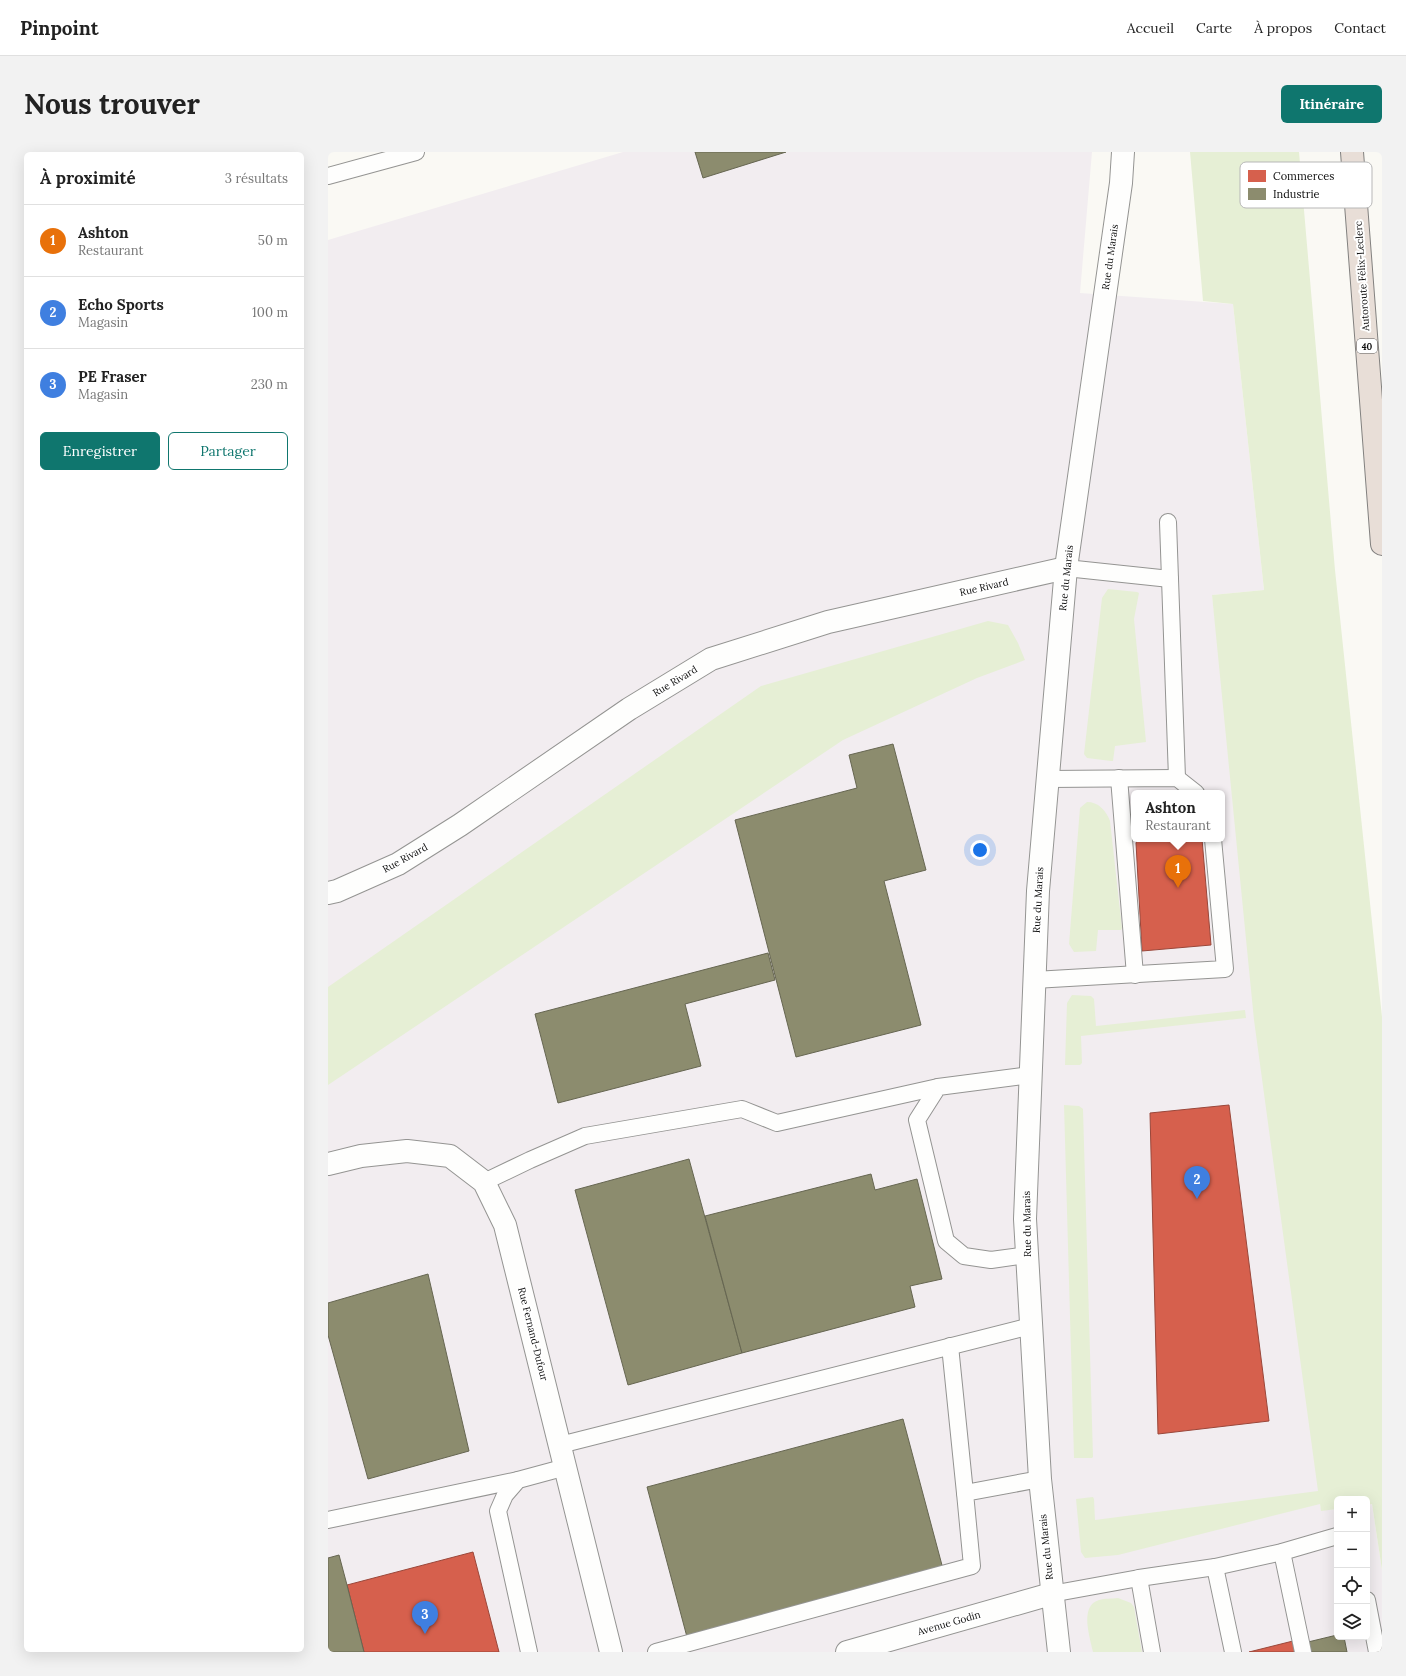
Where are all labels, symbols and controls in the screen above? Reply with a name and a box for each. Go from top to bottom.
text: Pinpoint [20,16,99,40]
text: Accueil [1127,19,1174,37]
text: Carte [1196,19,1232,37]
text: À propos [1254,19,1312,37]
text: Contact [1334,19,1386,37]
button: Itinéraire [1281,85,1382,123]
text: Nous trouver [24,86,200,122]
legend [1240,162,1372,208]
text: À proximité [40,167,136,189]
text: Commerces [1273,169,1334,183]
text: 3 résultats [225,170,288,187]
text: Industrie [1273,187,1320,201]
street label: Autoroute Félix-Leclerc [1352,221,1372,332]
text: Ashton [78,223,129,242]
street label: Rue du Marais [1099,223,1121,291]
text: 1 [50,232,56,249]
text: 50 m [258,232,288,249]
text: Restaurant [78,242,144,259]
text: Echo Sports [78,295,164,314]
text: 2 [50,304,56,321]
text: 100 m [252,304,288,321]
text: Magasin [78,314,128,331]
road number: 40 [1357,339,1377,353]
text: PE Fraser [78,367,147,386]
text: 3 [49,376,57,393]
text: 230 m [251,376,288,393]
text: Magasin [78,386,128,403]
button: Enregistrer [40,432,160,470]
button: Partager [168,432,288,470]
street label: Rue du Marais [1056,544,1076,612]
street label: Rue Rivard [958,575,1010,599]
street label: Rue Rivard [650,663,700,699]
popup [1131,790,1225,842]
text: Ashton [1145,798,1196,817]
text: Restaurant [1145,817,1211,834]
street label: Rue Rivard [380,840,430,876]
your location [970,840,990,860]
pin: 1 [1165,855,1191,888]
street label: Rue du Marais [1030,866,1046,933]
pin: 2 [1184,1166,1210,1199]
street label: Rue du Marais [1020,1190,1034,1257]
street label: Rue Fernand-Dufour [515,1286,551,1383]
map controls [1334,1496,1370,1640]
button: + [1334,1496,1370,1532]
street label: Rue du Marais [1036,1513,1056,1581]
button: − [1334,1532,1370,1568]
button: locate [1334,1568,1370,1604]
pin: 3 [412,1601,438,1634]
button: layers [1334,1604,1370,1640]
street label: Avenue Godin [915,1608,982,1638]

